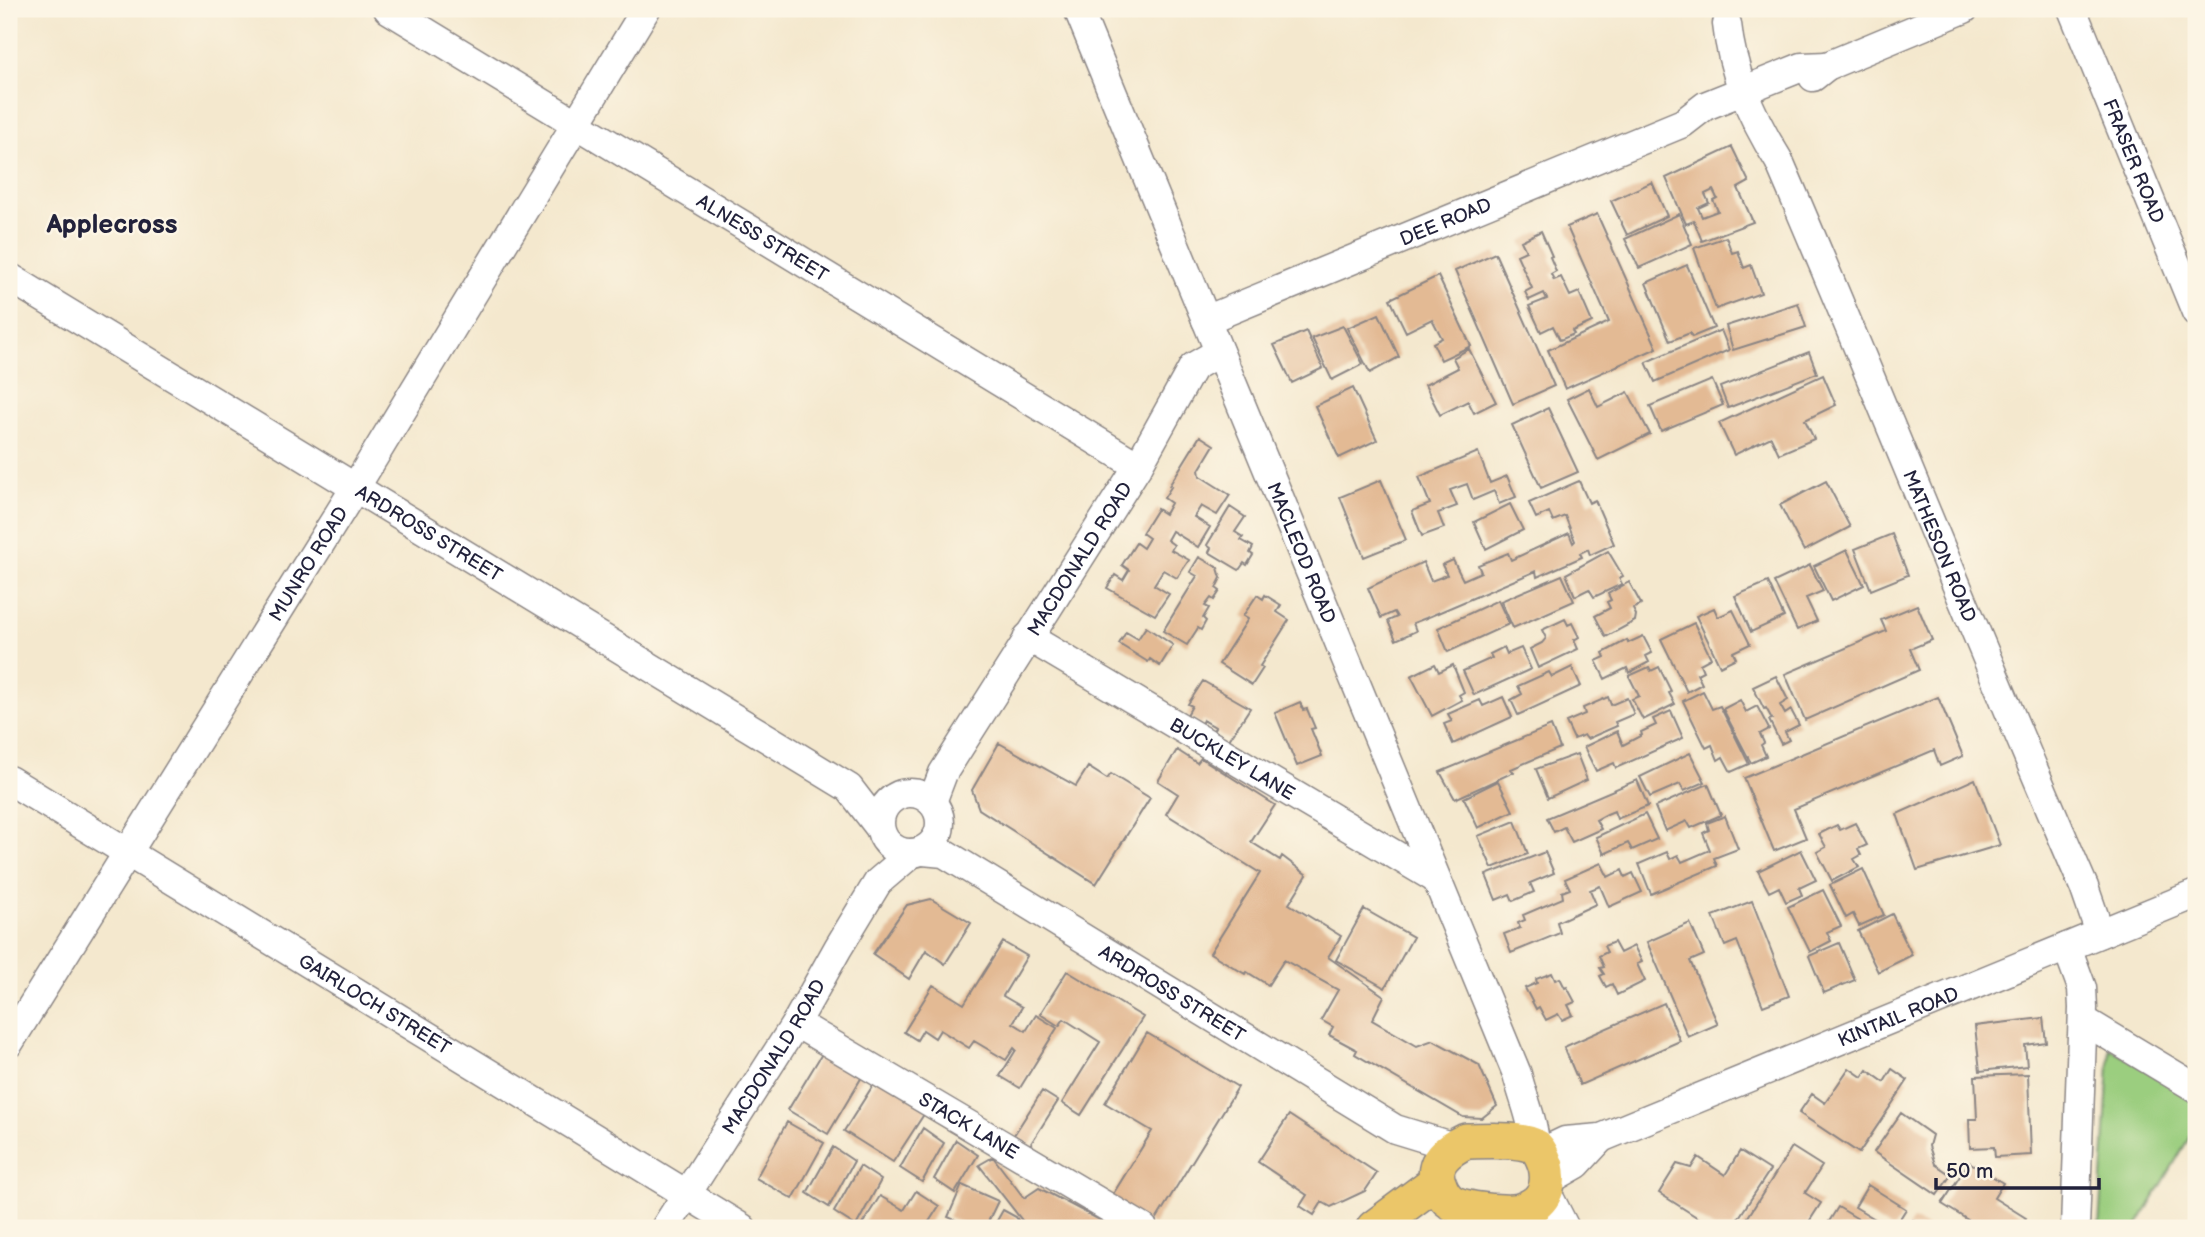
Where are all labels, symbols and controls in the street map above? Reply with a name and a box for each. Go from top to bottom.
street label: FRASER ROAD [2097,96,2168,227]
street label: ALNESS STREET [692,190,833,288]
street label: DEE ROAD [1397,193,1495,252]
district label: Applecross [45,210,178,241]
street label: MATHESON ROAD [1897,467,1980,626]
street label: MACDONALD ROAD [1023,478,1138,641]
street label: MACLEOD ROAD [1261,479,1340,627]
street label: ARDROSS STREET [351,481,506,588]
street label: MUNRO ROAD [265,503,354,626]
street label: BUCKLEY LANE [1165,714,1299,806]
street label: ARDROSS STREET [1094,941,1250,1048]
street label: GAIRLOCH STREET [294,950,455,1061]
street label: MACDONALD ROAD [718,976,831,1139]
street label: KINTAIL ROAD [1835,982,1963,1053]
street label: STACK LANE [914,1088,1022,1165]
scale bar [1936,1146,2098,1190]
text: 50 m [1946,1159,1993,1184]

